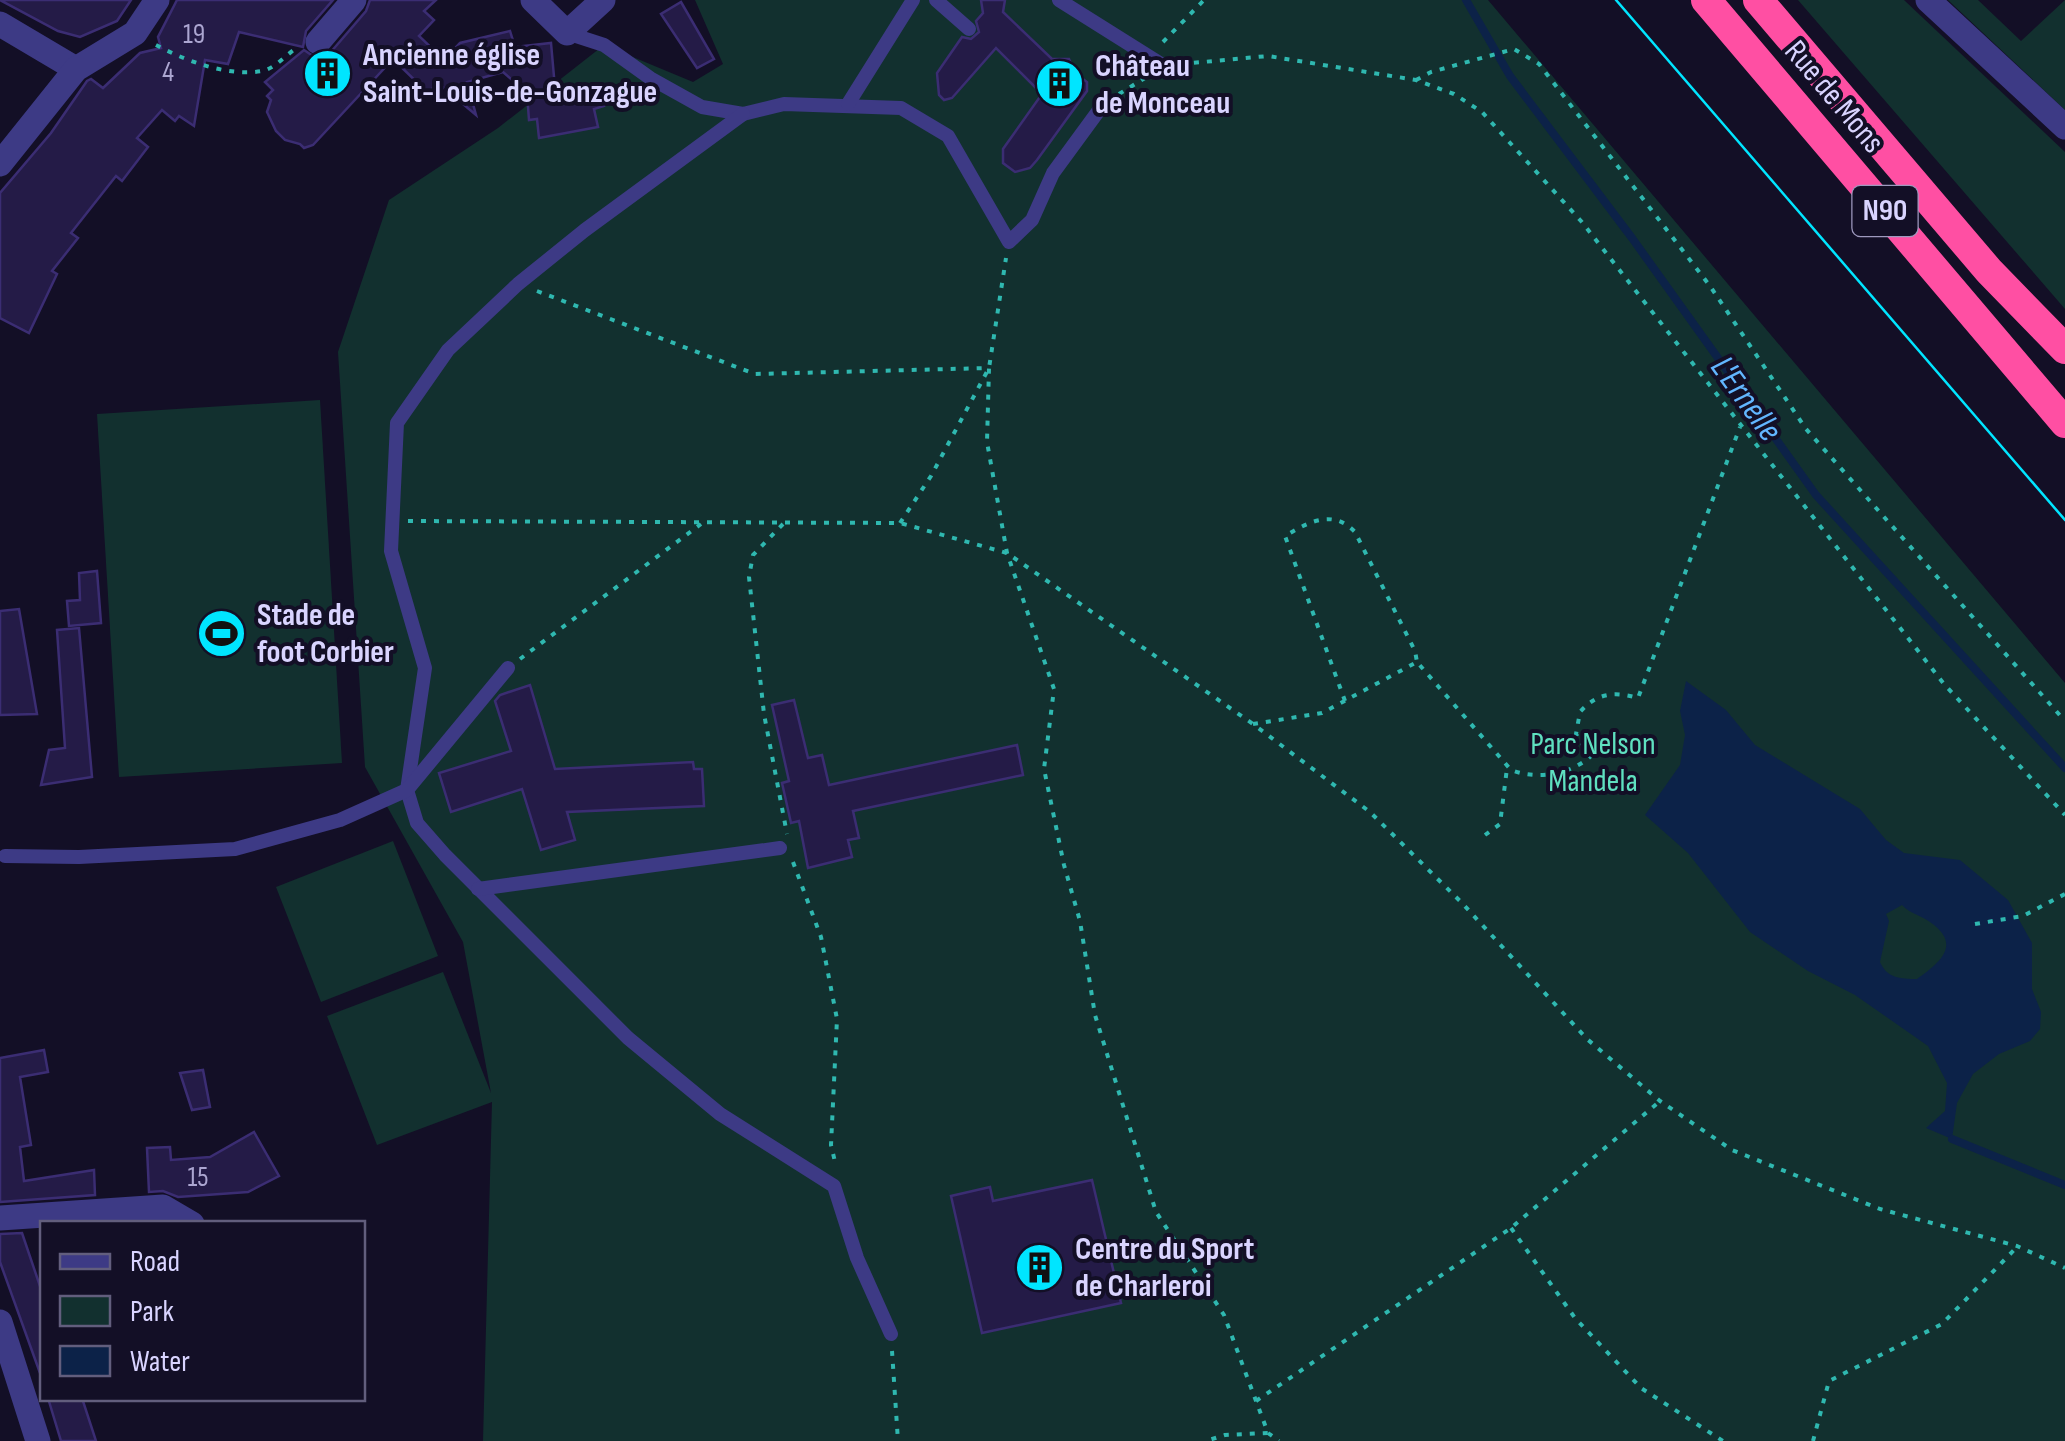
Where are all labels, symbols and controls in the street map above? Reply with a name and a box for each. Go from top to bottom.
house number: 19 [183,18,205,51]
street label: Rue de Mons [1776,33,1892,161]
place label: Ancienne église Saint-Louis-de-Gonzague [362,36,657,112]
building icon: Ancienne église Saint-Louis-de-Gonzague [302,47,354,99]
place label: Château de Monceau [1095,47,1230,123]
house number: 4 [162,56,174,89]
building icon: Château de Monceau [1034,58,1086,110]
road number: N90 [1852,186,1918,236]
water label: L'Ernelle [1701,348,1791,450]
place label: Stade de foot Corbier [257,596,394,672]
sports icon: Stade de foot Corbier [196,607,248,659]
park label: Parc Nelson Mandela [1530,725,1656,801]
house number: 15 [187,1161,209,1194]
legend [40,1221,365,1401]
place label: Centre du Sport de Charleroi [1075,1230,1254,1306]
building icon: Centre du Sport de Charleroi [1014,1241,1066,1293]
text: Road [130,1244,180,1280]
text: Park [130,1294,174,1330]
text: Water [130,1344,190,1380]

